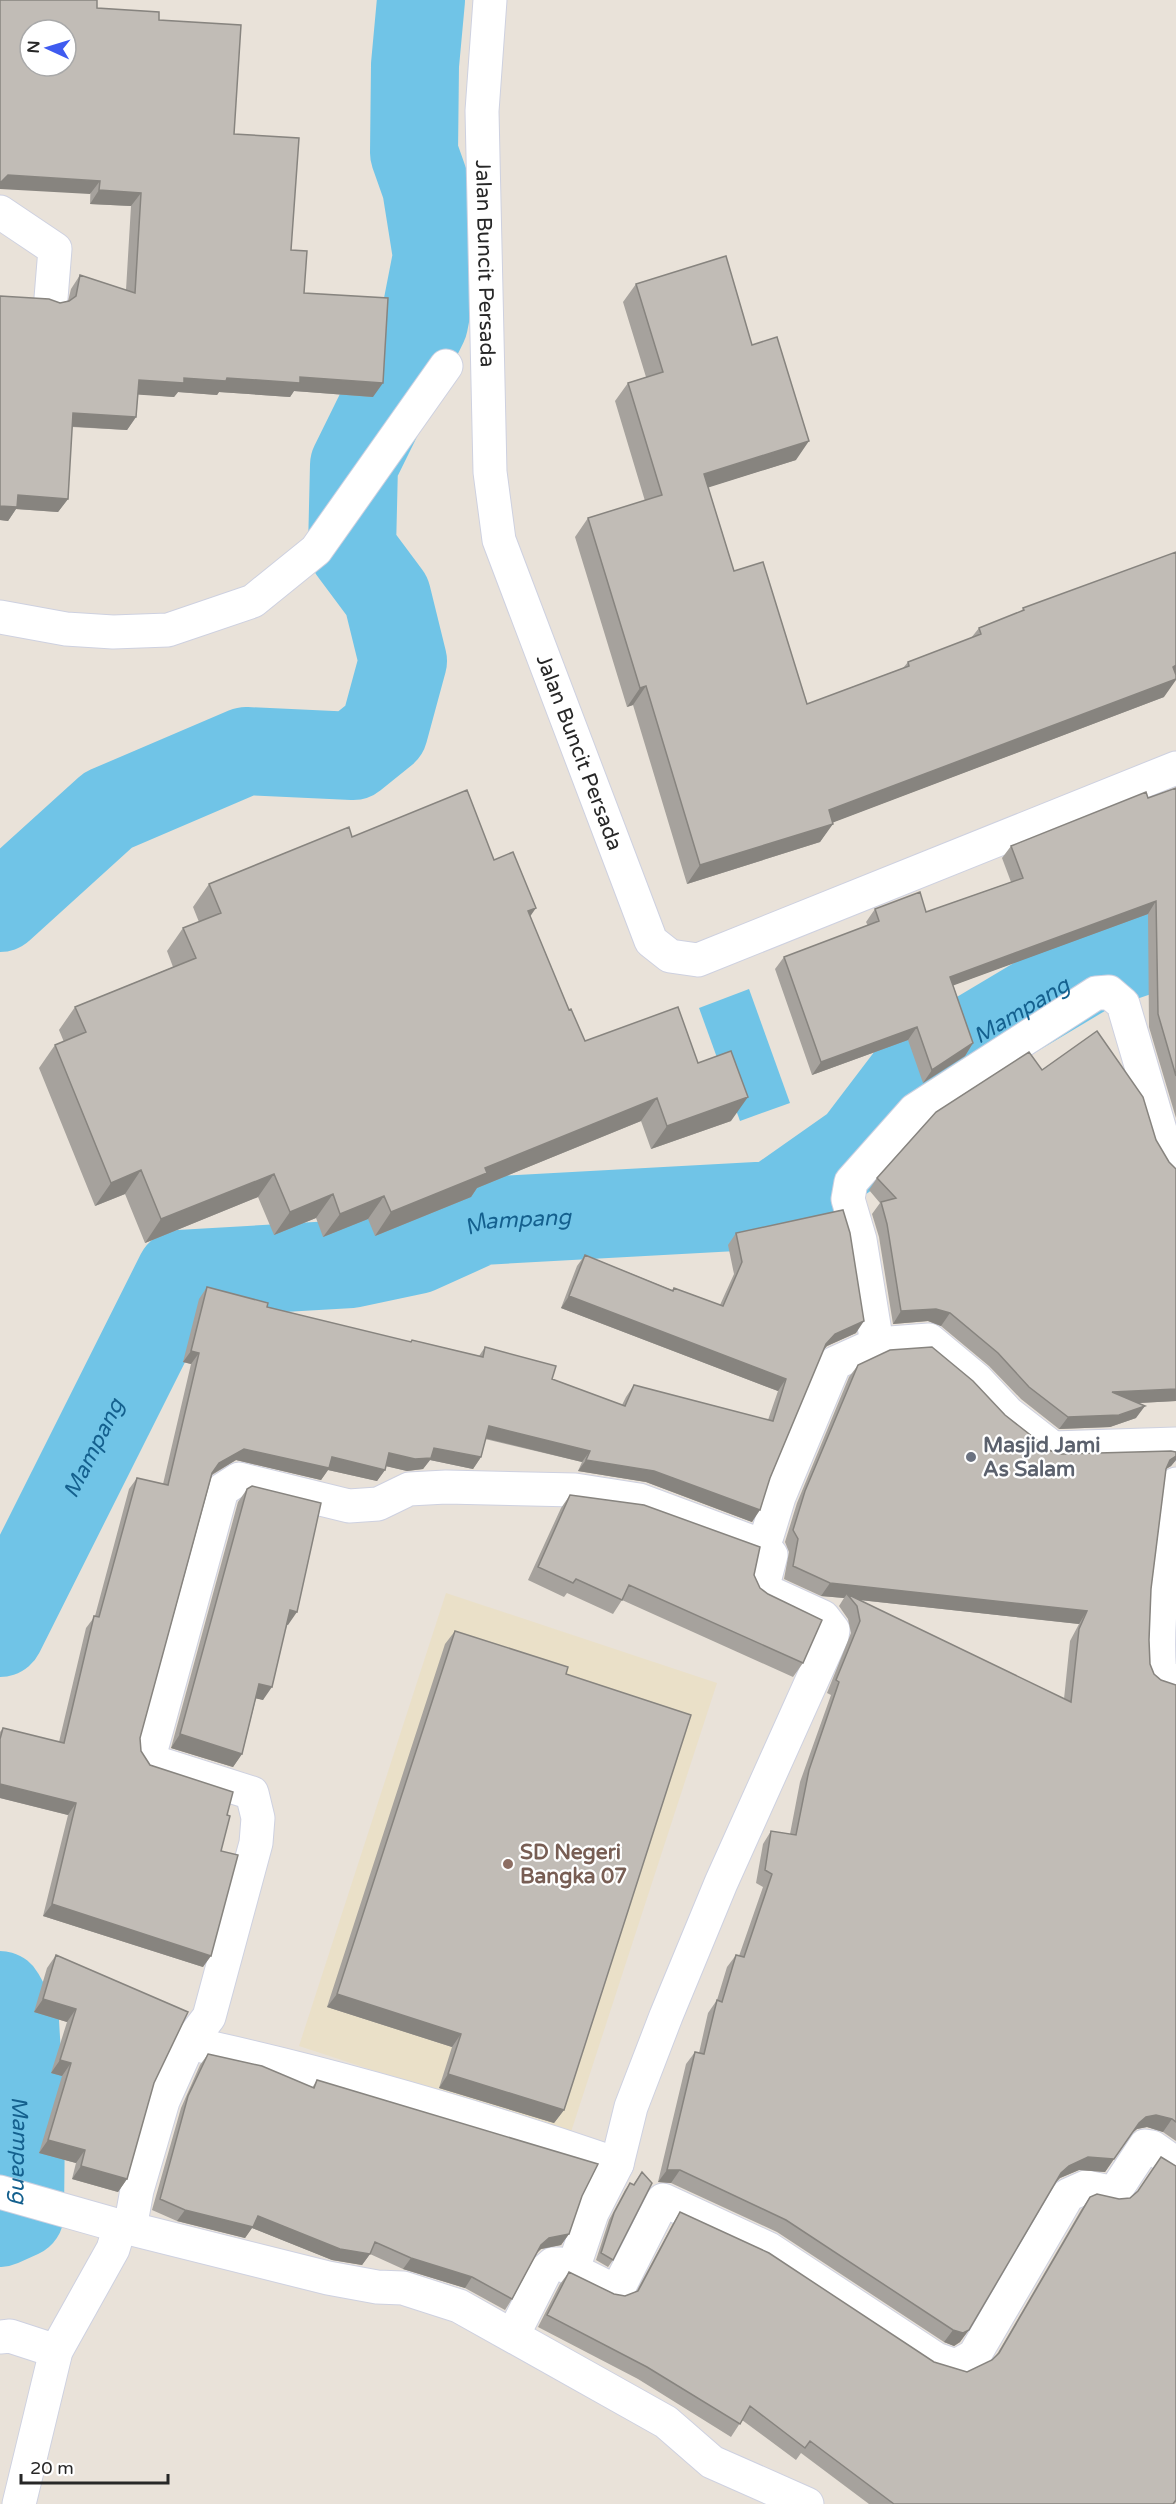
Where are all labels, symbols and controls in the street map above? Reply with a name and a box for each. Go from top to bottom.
north arrow [18,18,78,78]
text: N [24,40,44,54]
street label: Jalan Buncit Persada [470,160,500,368]
street label: Jalan Buncit Persada [531,651,627,854]
water label: Mampang [969,971,1075,1049]
water label: Mampang [460,1204,573,1241]
water label: Mampang [58,1394,130,1502]
place label: Masjid Jami As Salam [983,1433,1101,1482]
marker: Masjid Jami As Salam [964,1450,978,1464]
place label: SD Negeri Bangka 07 [520,1840,627,1889]
marker: SD Negeri Bangka 07 [501,1857,515,1871]
water label: Mampang [6,2096,33,2205]
scale bar [21,2447,168,2485]
text: 20 m [30,2457,74,2479]

